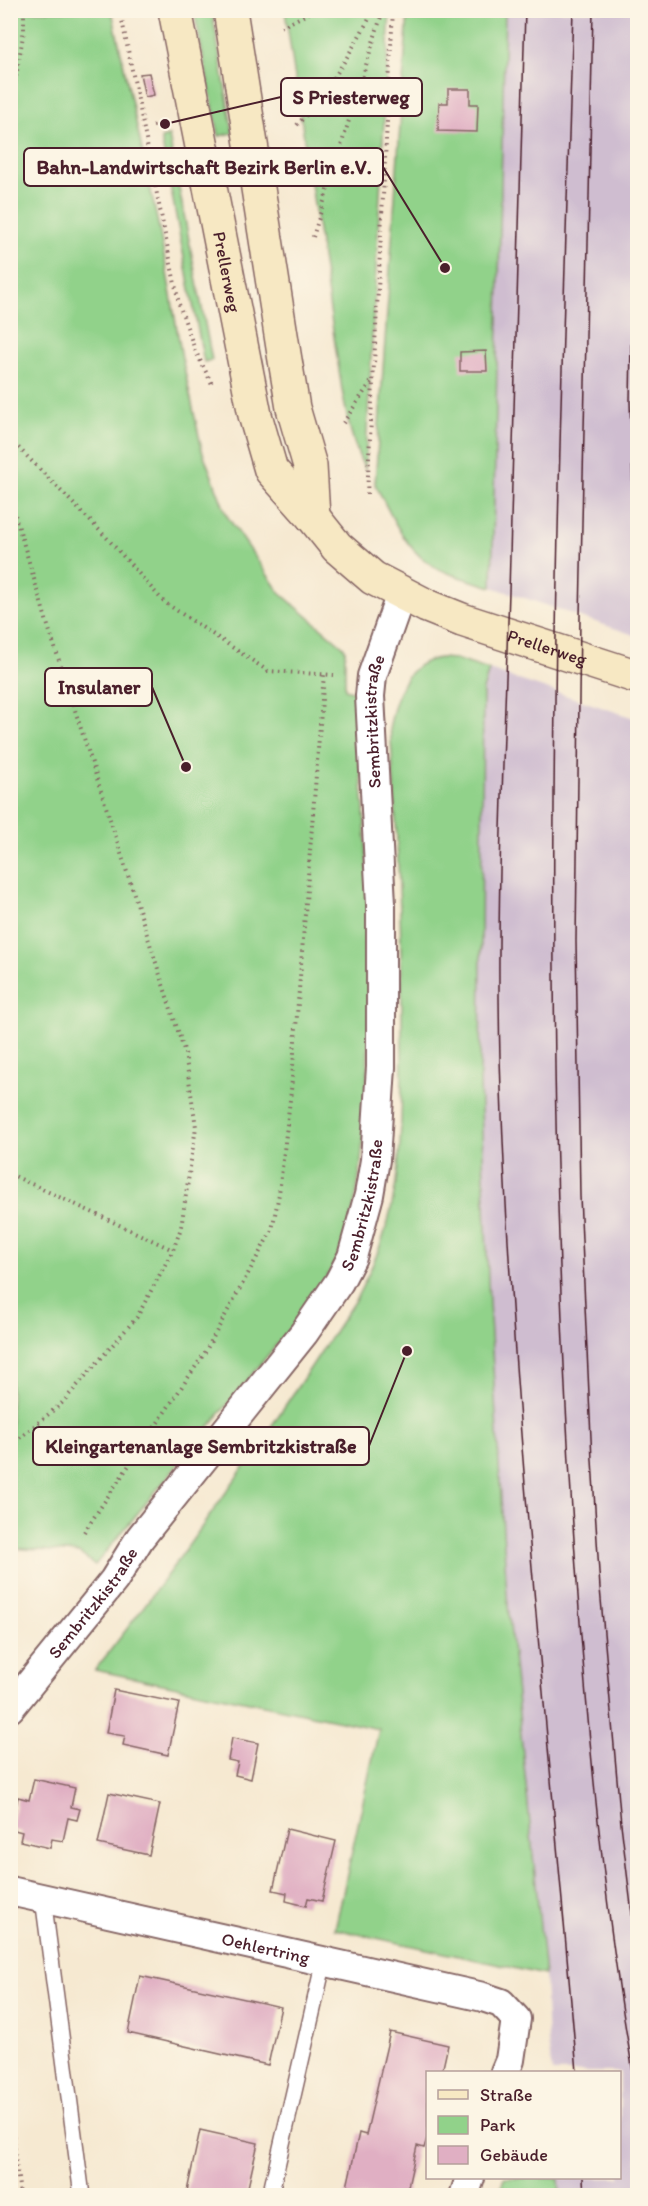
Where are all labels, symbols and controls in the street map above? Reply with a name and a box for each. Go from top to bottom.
callout: S Priesterweg [281,78,422,116]
text: S Priesterweg [292,85,410,110]
callout: Bahn-Landwirtschaft Bezirk Berlin e.V. [24,148,383,186]
text: Bahn-Landwirtschaft Bezirk Berlin e.V. [36,155,372,179]
street label: Prellerweg [208,230,246,315]
street label: Prellerweg [505,624,590,671]
street label: Sembritzkistraße [359,651,390,789]
callout: Insulaner [45,668,152,706]
text: Insulaner [58,675,141,699]
street label: Sembritzkistraße [336,1139,387,1275]
callout: Kleingartenanlage Sembritzkistraße [33,1427,369,1465]
text: Kleingartenanlage Sembritzkistraße [45,1434,357,1459]
street label: Sembritzkistraße [43,1543,143,1663]
street label: Oehlertring [220,1928,313,1969]
legend [426,2071,621,2179]
text: Straße [480,2084,533,2106]
text: Park [480,2114,515,2136]
text: Gebäude [480,2144,548,2166]

